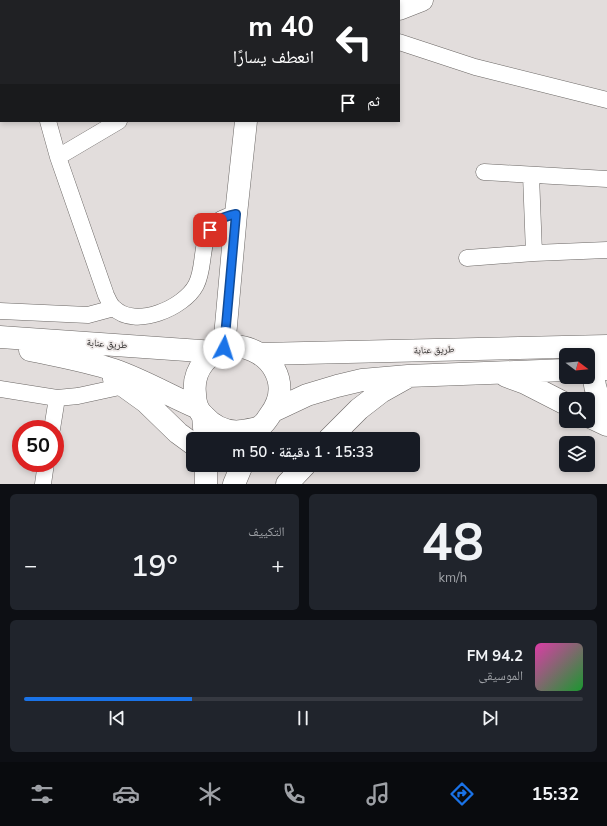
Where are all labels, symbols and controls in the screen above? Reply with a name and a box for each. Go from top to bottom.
text: 40 m [248,8,314,46]
icon: left [328,16,380,68]
text: انعطف يسارًا [233,45,314,69]
text: ثم [367,91,380,111]
icon: arrive [337,92,359,114]
pin [193,213,227,247]
icon: arrive [199,219,221,241]
position arrow [203,327,245,369]
street label: طريق عنابة [86,336,128,352]
street label: طريق عنابة [413,342,455,358]
north arrow [559,348,595,384]
map controls [559,348,595,472]
button: search [559,392,595,428]
speed limit sign: 50 [12,420,64,472]
button: layers [559,436,595,472]
text: 15:33 · 1 دقيقة · 50 m [232,442,374,462]
text: 48 [422,507,484,578]
text: التكييف [248,523,285,541]
text: 19° [131,546,178,587]
text: − [24,551,37,581]
text: + [271,551,285,581]
text: km/h [438,569,467,587]
text: 94.2 FM [467,646,523,666]
text: الموسيقى [479,667,523,685]
icon: previous [106,707,128,729]
icon: pause [292,707,314,729]
icon: next [479,707,501,729]
icon: filters [28,780,56,808]
icon: car [112,780,140,808]
icon: climate [196,780,224,808]
icon: phone [280,780,308,808]
icon: music [364,780,392,808]
icon: directions [448,780,476,808]
text: 15:32 [531,782,579,806]

